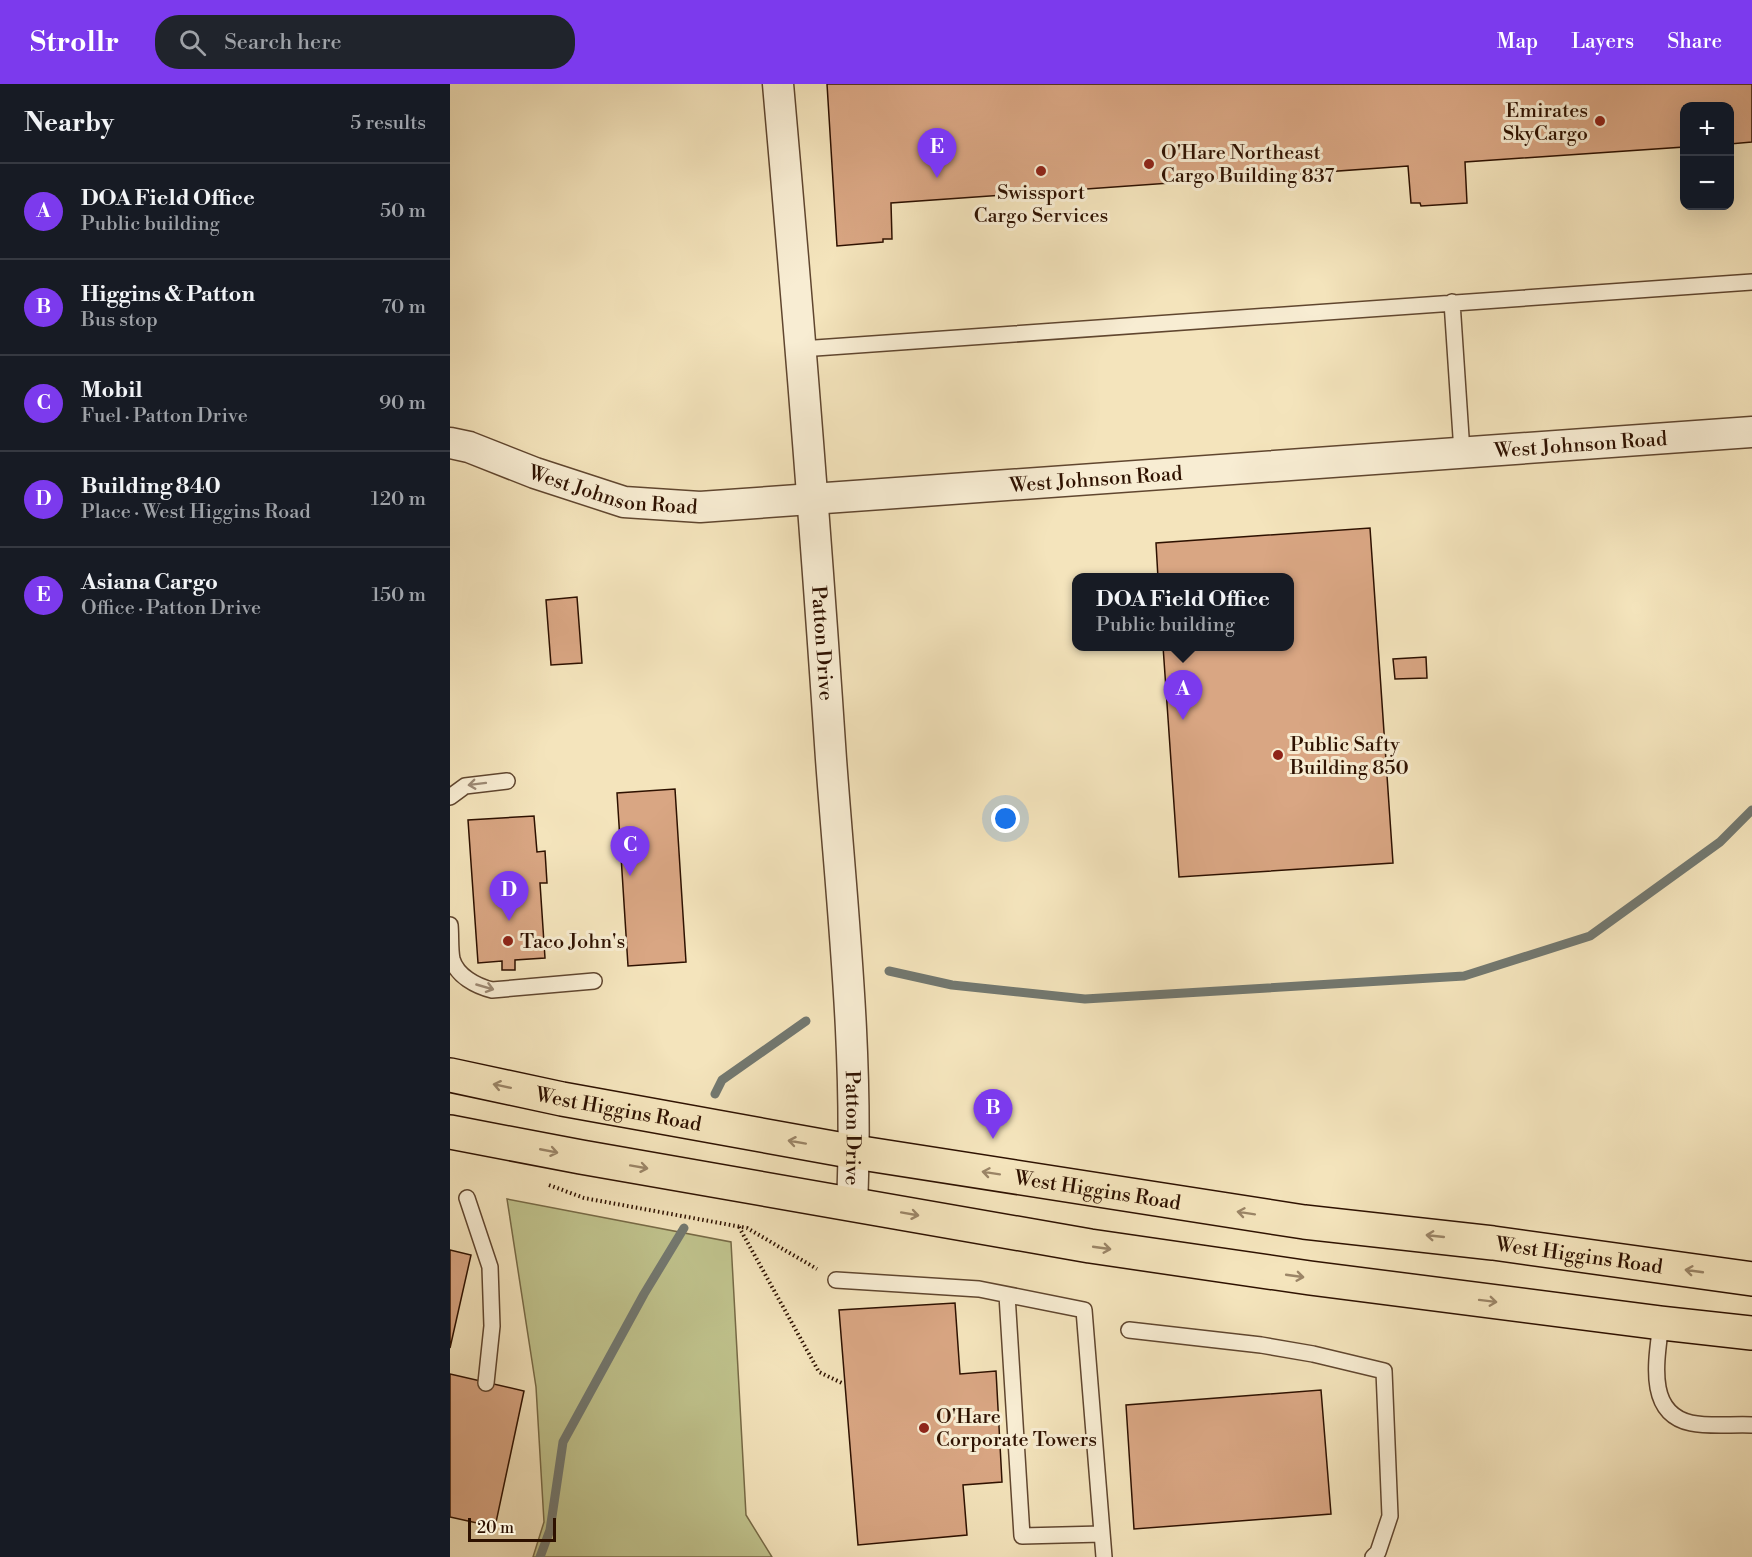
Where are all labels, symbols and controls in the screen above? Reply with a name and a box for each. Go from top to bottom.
search box [155,15,575,69]
text: Strollr [30,25,119,60]
icon: search [176,26,209,59]
text: Search here [224,29,342,56]
text: Map [1497,29,1538,55]
text: Layers [1571,29,1634,55]
text: Share [1667,29,1722,55]
place label: Emirates SkyCargo [1503,99,1588,147]
map controls [1680,102,1734,210]
button: + [1680,102,1734,156]
text: Nearby [24,107,114,139]
text: 5 results [350,111,426,136]
marker: Emirates SkyCargo [1593,114,1607,128]
pin: E [918,128,956,178]
place label: O'Hare Northeast Cargo Building 837 [1161,141,1334,189]
button: − [1680,156,1734,210]
marker: O'Hare Northeast Cargo Building 837 [1142,157,1156,171]
marker: Swissport Cargo Services [1034,164,1048,178]
place label: Swissport Cargo Services [974,181,1108,229]
text: DOA Field Office [81,185,255,212]
text: A [36,199,51,224]
text: 50 m [380,199,426,224]
text: Public building [81,212,220,237]
text: Higgins & Patton [81,281,255,308]
text: B [36,295,51,320]
text: 70 m [382,295,426,320]
text: Bus stop [81,308,158,333]
text: Mobil [81,377,142,404]
text: C [36,391,51,416]
text: 90 m [379,391,426,416]
text: Fuel · Patton Drive [81,404,248,429]
street label: West Johnson Road [1492,427,1669,464]
street label: West Johnson Road [524,460,699,521]
street label: West Johnson Road [1008,462,1184,499]
text: Building 840 [81,473,221,500]
text: D [36,487,51,512]
text: 120 m [371,487,426,512]
text: Place · West Higgins Road [81,500,311,525]
text: Asiana Cargo [81,569,218,596]
popup [1072,573,1294,651]
text: E [37,583,50,608]
text: 150 m [371,583,426,608]
street label: Patton Drive [805,585,838,701]
text: DOA Field Office [1096,586,1270,613]
text: Office · Patton Drive [81,596,261,621]
text: Public building [1096,613,1235,638]
pin: A [1164,670,1202,720]
place label: Public Safty Building 850 [1289,733,1409,781]
marker: Public Safty Building 850 [1271,748,1285,762]
one-way arrow [467,779,487,790]
your location [991,804,1020,833]
pin: C [610,826,650,876]
pin: D [490,872,528,921]
place label: Taco John's [520,930,625,955]
marker: Taco John's [501,934,515,948]
one-way arrow [475,982,494,993]
street label: Patton Drive [839,1070,865,1186]
one-way arrow [493,1080,512,1091]
street label: West Higgins Road [532,1082,704,1138]
pin: B [974,1090,1012,1139]
one-way arrow [788,1136,807,1147]
one-way arrow [538,1146,558,1157]
one-way arrow [629,1162,648,1173]
street label: West Higgins Road [1011,1166,1183,1217]
one-way arrow [982,1168,1002,1179]
one-way arrow [1237,1207,1257,1218]
one-way arrow [900,1209,919,1220]
one-way arrow [1425,1231,1445,1242]
street label: West Higgins Road [1493,1232,1665,1281]
one-way arrow [1092,1242,1111,1253]
one-way arrow [1685,1266,1704,1277]
one-way arrow [1284,1271,1304,1282]
one-way arrow [1478,1296,1498,1307]
place label: O'Hare Corporate Towers [936,1405,1097,1453]
marker: O'Hare Corporate Towers [917,1421,931,1435]
scale bar [468,1515,556,1542]
text: 20 m [477,1518,514,1538]

